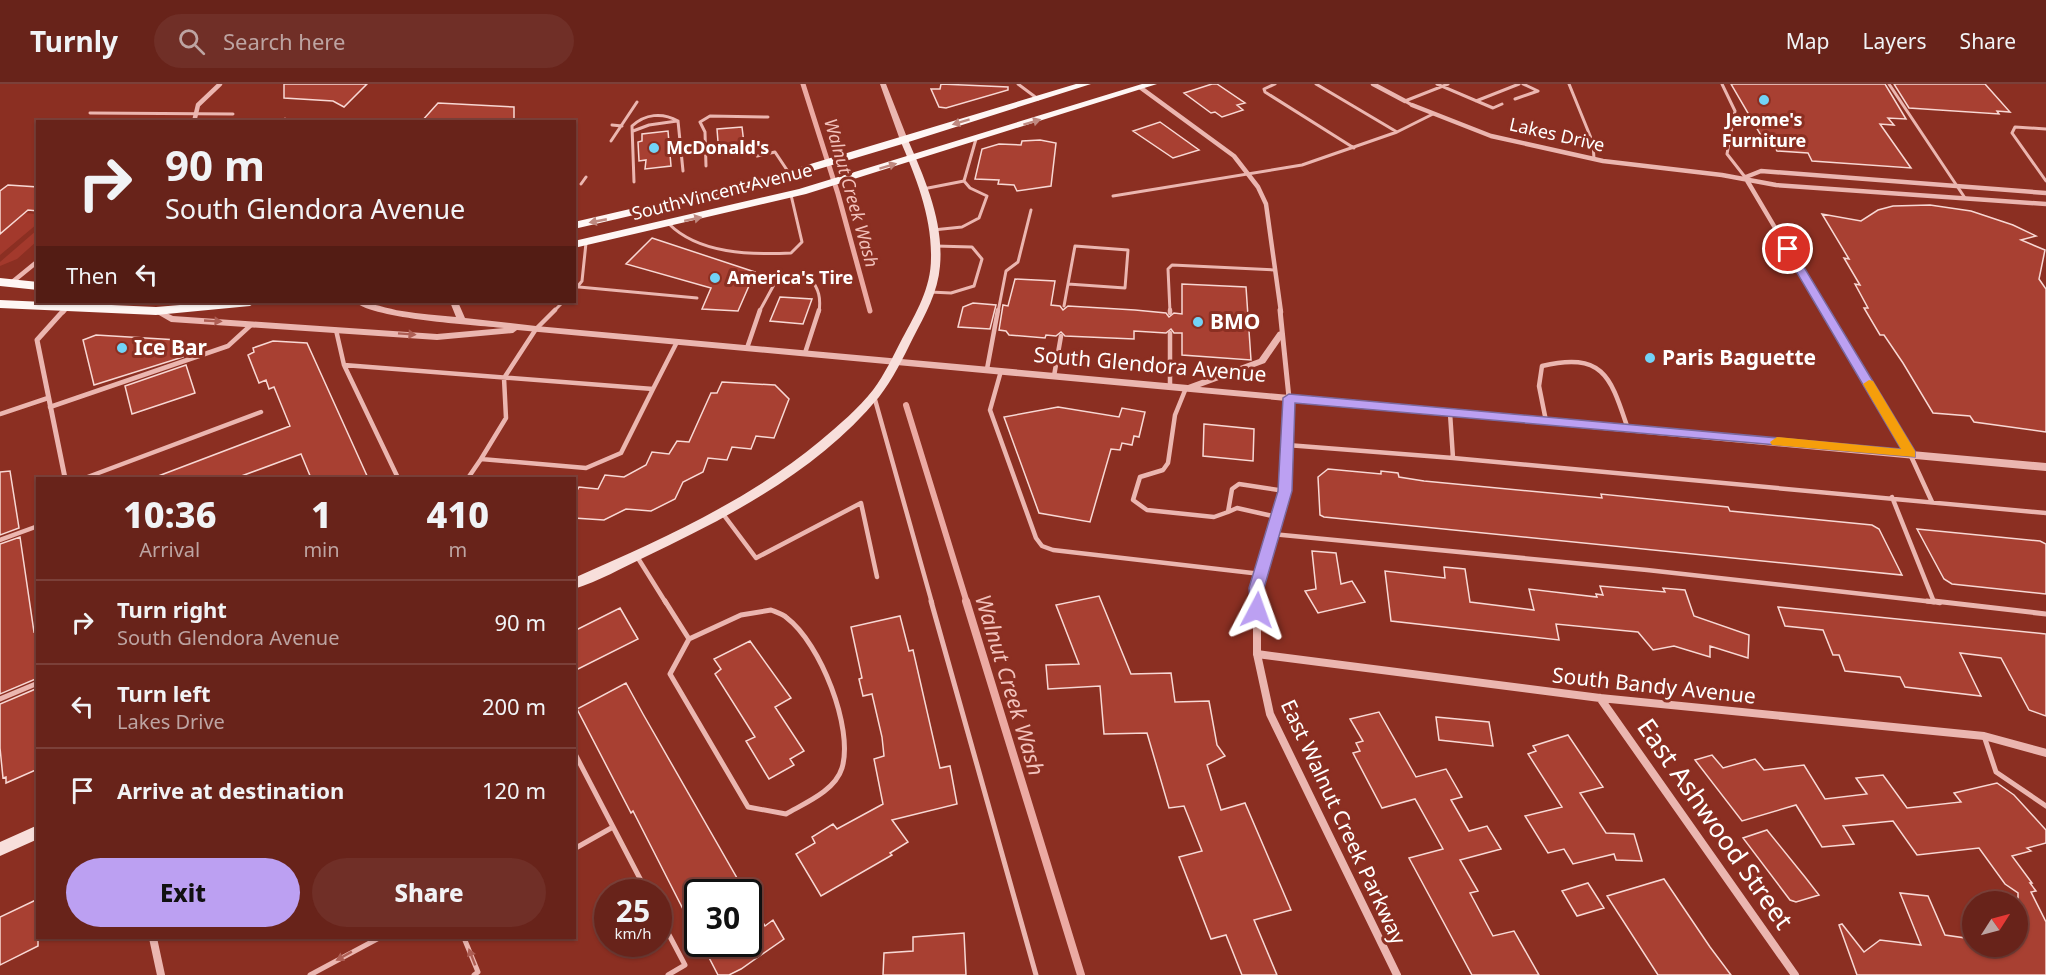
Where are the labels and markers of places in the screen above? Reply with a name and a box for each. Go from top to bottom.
marker: Jerome's Furniture [1757,93,1771,107]
place label: Jerome's Furniture [1722,107,1806,152]
place label: McDonald's [666,135,769,159]
marker: McDonald's [647,141,661,155]
pin [1762,223,1813,274]
place label: America's Tire [727,265,853,289]
marker: America's Tire [708,271,722,285]
place label: BMO [1210,307,1260,335]
marker: BMO [1191,315,1205,329]
place label: Ice Bar [134,333,208,361]
marker: Ice Bar [115,341,129,355]
place label: Paris Baguette [1662,343,1816,371]
marker: Paris Baguette [1643,351,1657,365]

